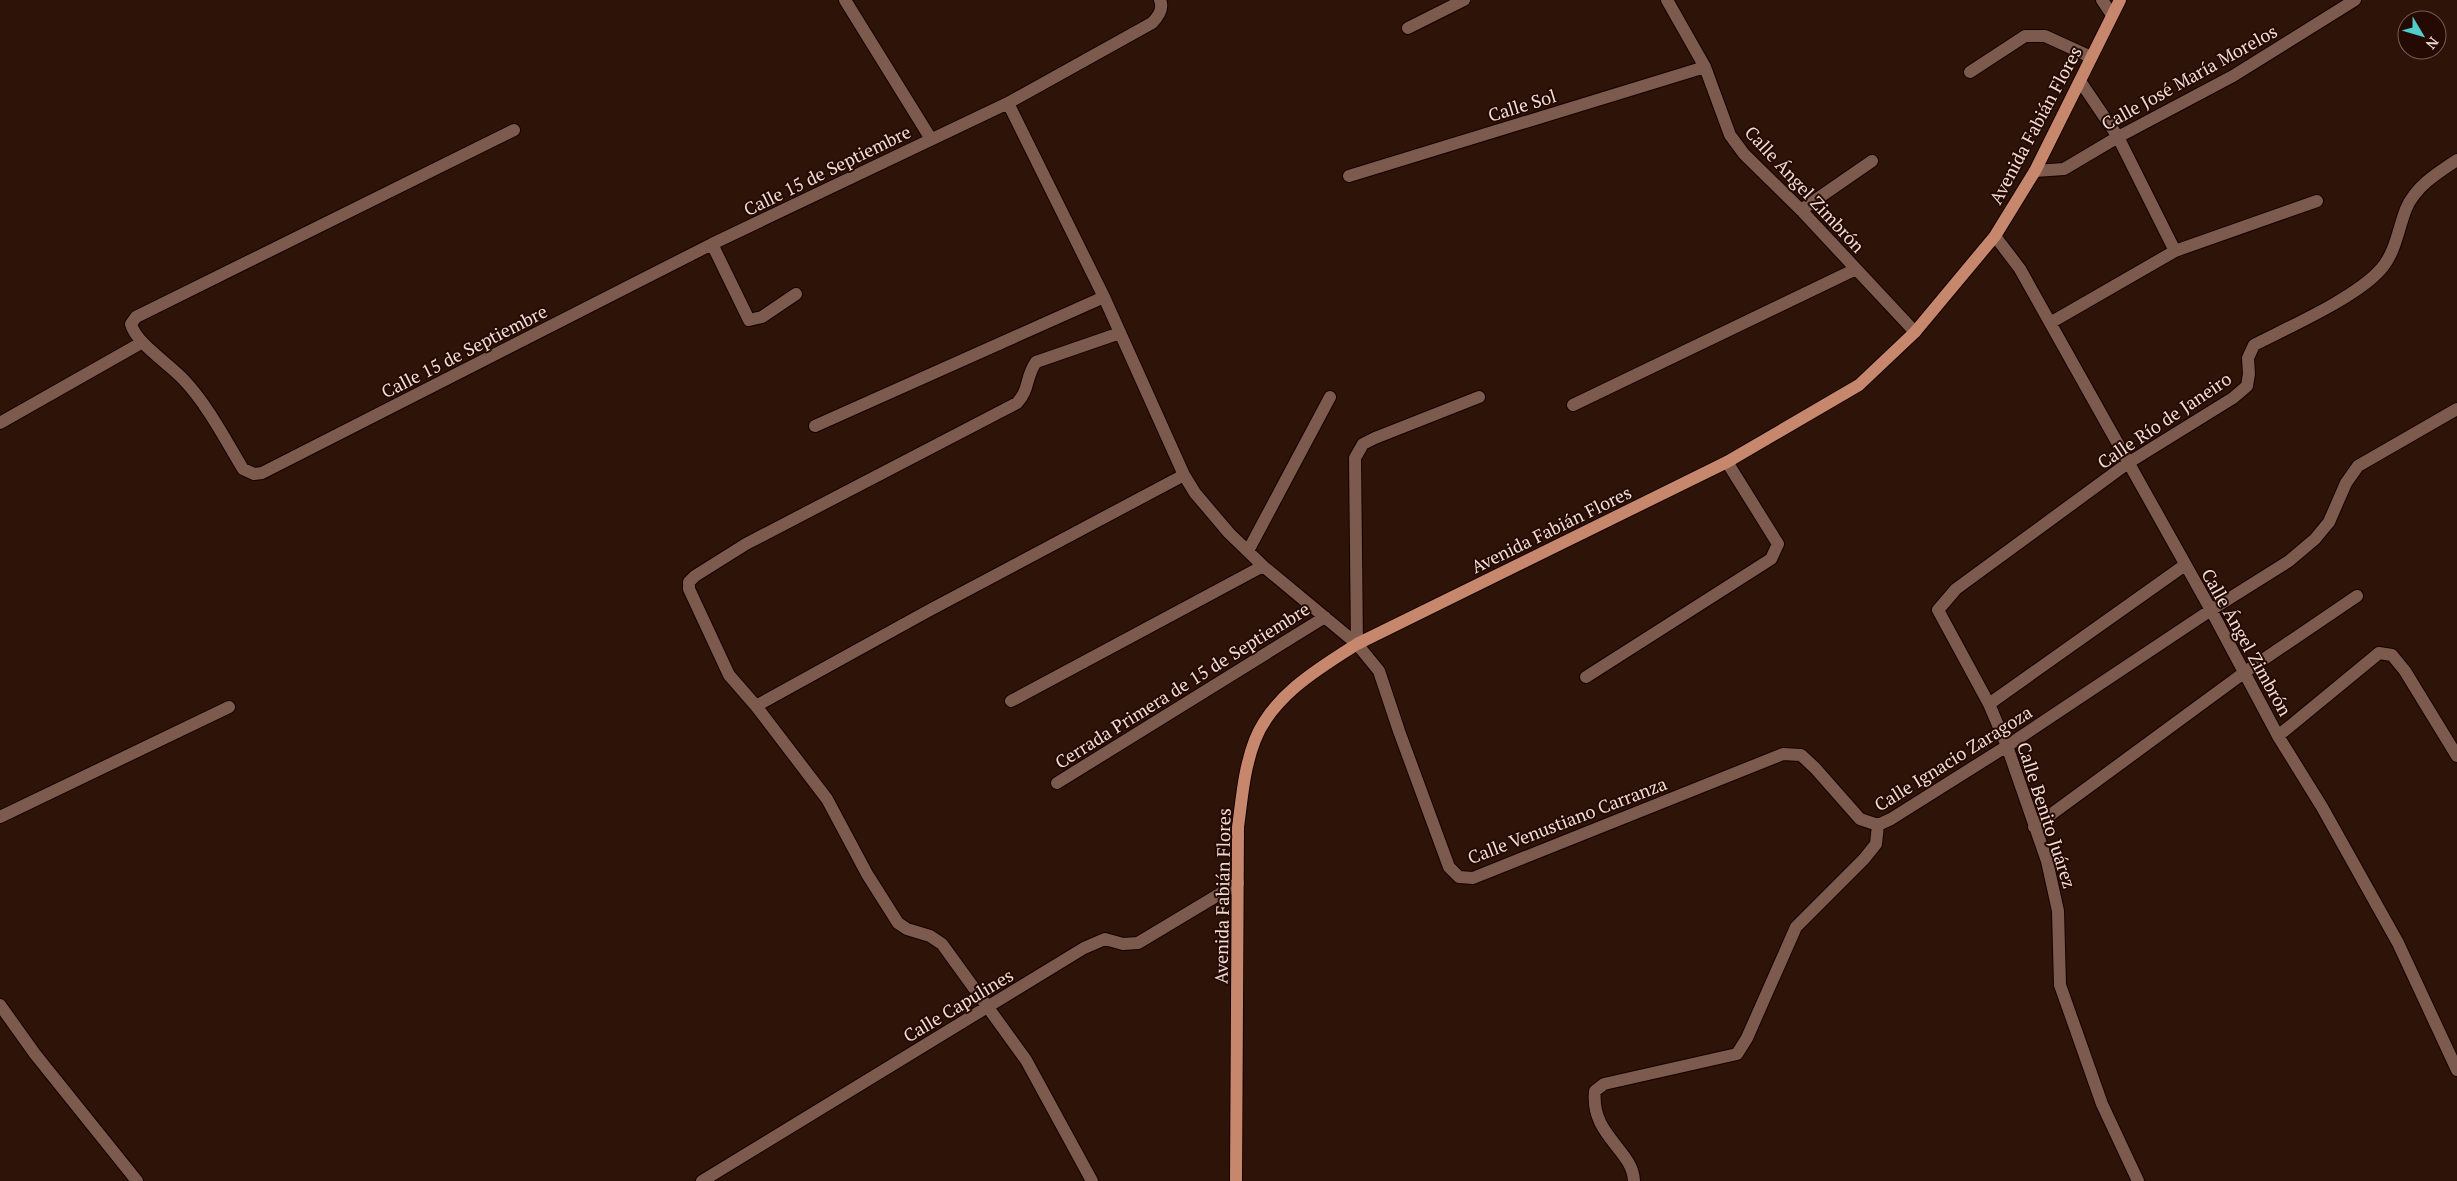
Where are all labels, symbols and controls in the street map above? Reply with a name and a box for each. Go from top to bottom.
north arrow [2397,10,2447,60]
street label: Calle José María Morelos [2097,19,2281,135]
text: N [2422,33,2443,54]
street label: Avenida Fabián Flores [1983,42,2087,208]
street label: Calle Sol [1485,83,1559,127]
street label: Calle 15 de Septiembre [739,119,915,221]
street label: Calle Ángel Zimbrón [1740,120,1870,258]
street label: Calle 15 de Septiembre [377,299,551,403]
street label: Calle Río de Janeiro [2092,366,2236,474]
street label: Avenida Fabián Flores [1467,480,1635,578]
street label: Calle Ángel Zimbrón [2196,564,2298,720]
street label: Cerrada Primera de 15 de Septiembre [1050,596,1314,774]
street label: Calle Ignacio Zaragoza [1870,700,2036,816]
street label: Calle Benito Juárez [2012,739,2082,891]
street label: Calle Venustiano Carranza [1464,771,1670,869]
street label: Avenida Fabián Flores [1208,808,1236,984]
street label: Calle Capulines [898,963,1018,1047]

